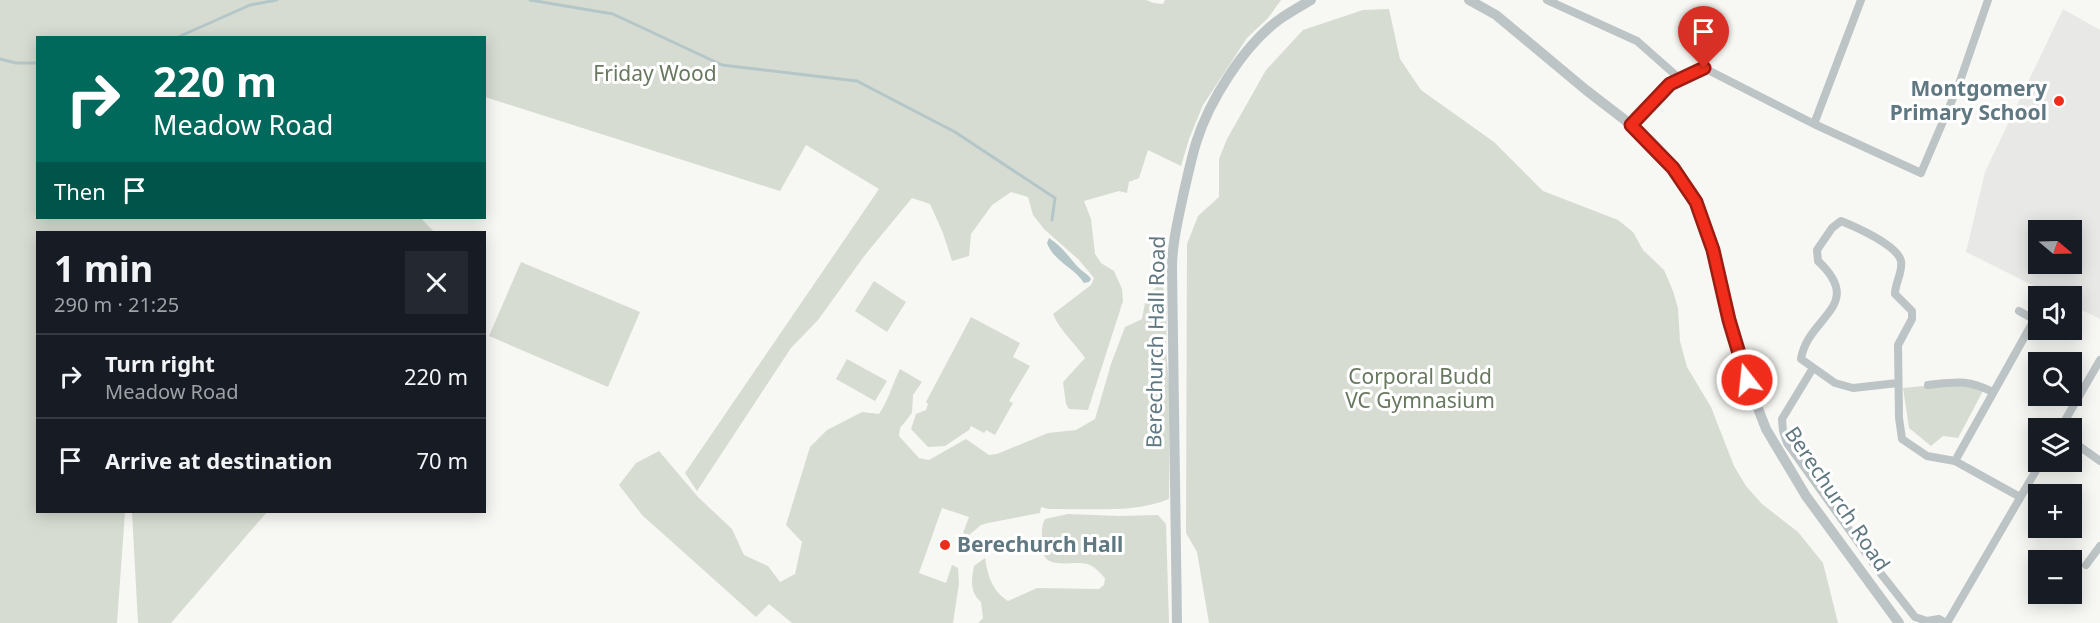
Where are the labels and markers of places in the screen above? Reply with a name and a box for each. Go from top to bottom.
pin [1678,6,1729,68]
place label: Montgomery Primary School [1890,74,2047,126]
marker: Montgomery Primary School [2052,94,2066,108]
place label: Berechurch Hall [957,530,1123,558]
marker: Berechurch Hall [938,538,952,552]

